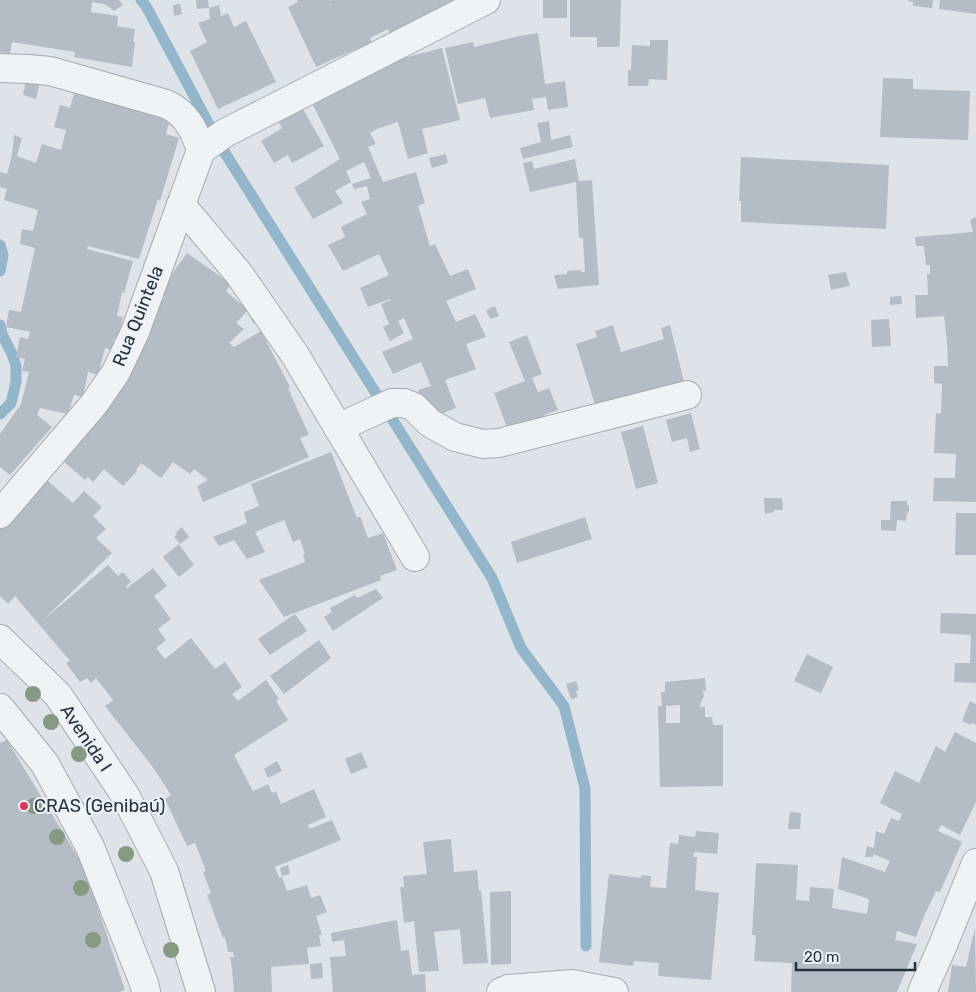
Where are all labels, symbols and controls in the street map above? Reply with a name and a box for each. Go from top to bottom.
street label: Rua Quintela [108,262,168,370]
street label: Avenida I [56,700,116,776]
place label: CRAS (Genibaú) [34,795,165,817]
marker: CRAS (Genibaú) [18,800,30,812]
scale bar [796,940,915,972]
text: 20 m [804,948,839,966]

